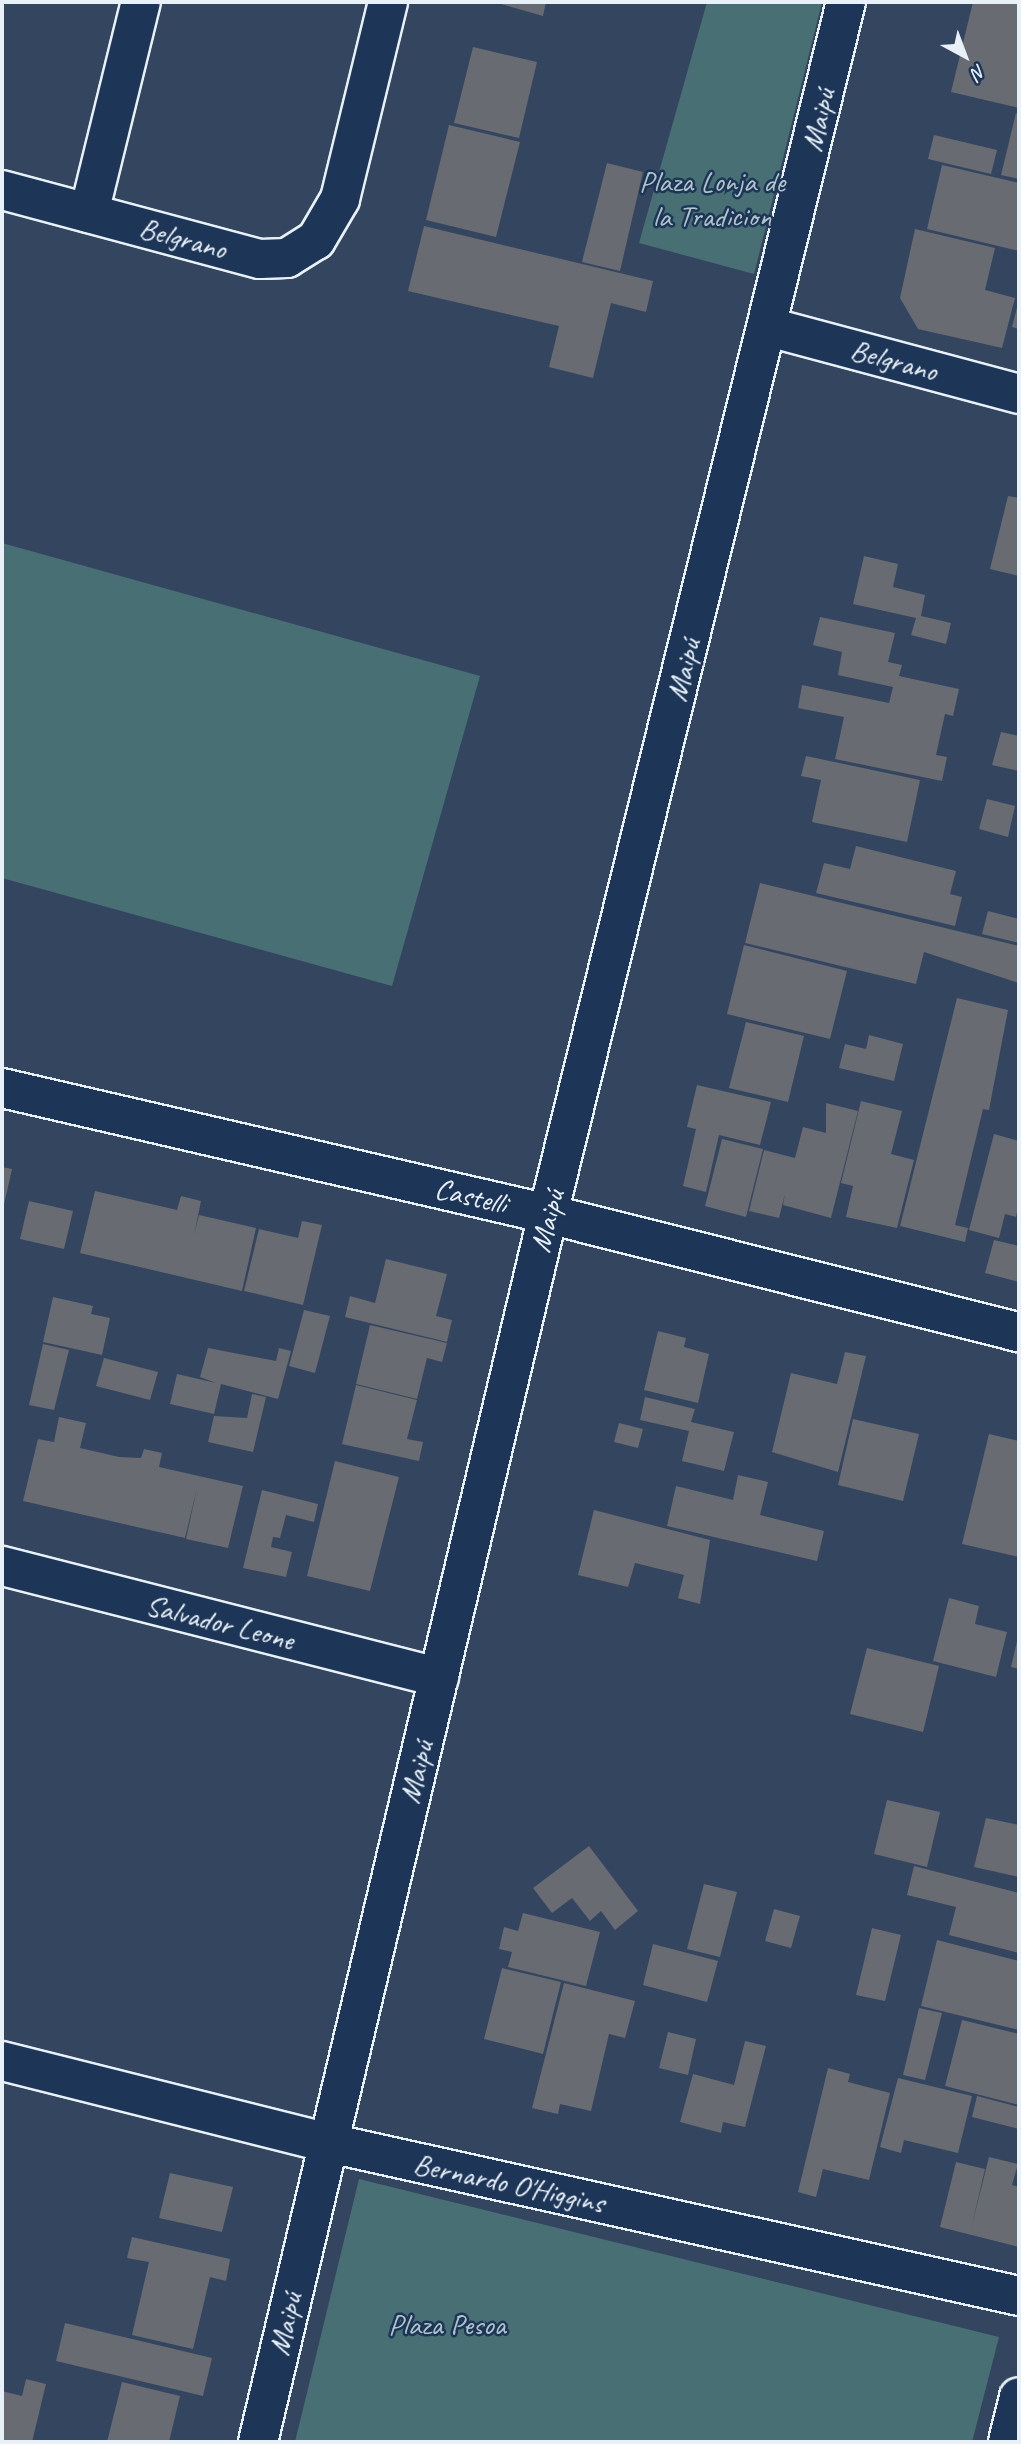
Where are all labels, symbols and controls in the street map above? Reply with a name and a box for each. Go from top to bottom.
north arrow [930,21,1000,91]
text: N [966,59,991,85]
street label: Maipú [793,85,843,155]
park label: Plaza Lonja de la Tradicion [640,163,784,233]
street label: Belgrano [136,209,230,267]
street label: Belgrano [847,331,941,389]
street label: Maipú [658,635,708,705]
street label: Castelli [431,1170,511,1222]
street label: Maipú [522,1186,572,1256]
street label: Salvador Leone [142,1586,298,1658]
street label: Maipú [391,1737,441,1807]
street label: Bernardo O'Higgins [410,2145,608,2221]
street label: Maipú [260,2289,310,2359]
park label: Plaza Pesoa [388,2306,506,2342]

